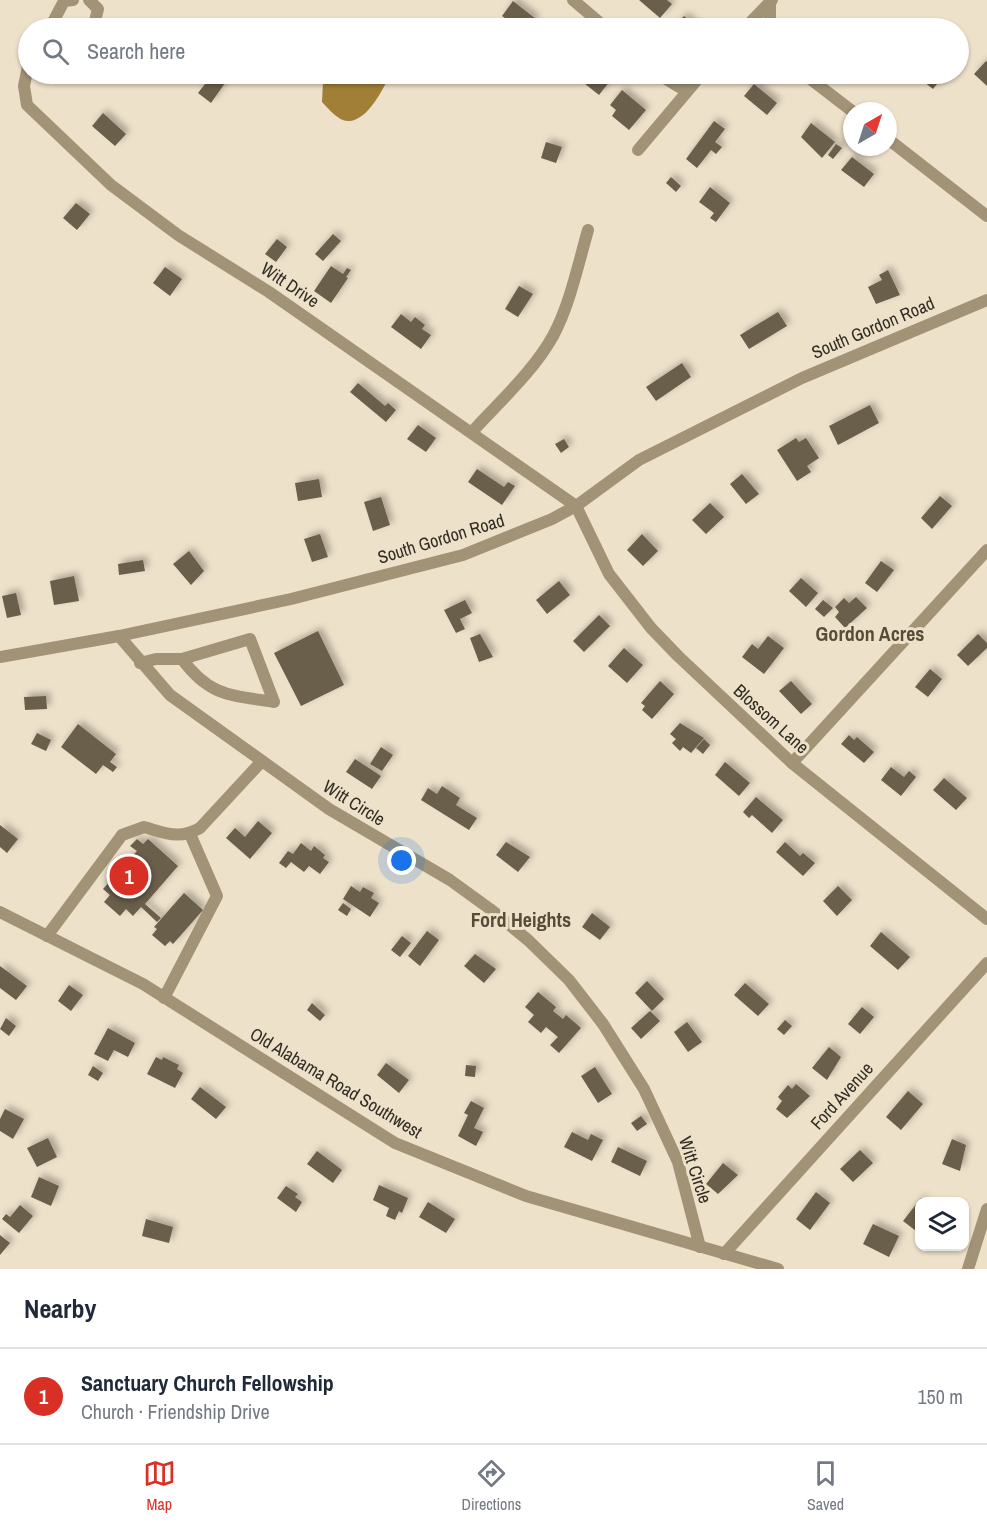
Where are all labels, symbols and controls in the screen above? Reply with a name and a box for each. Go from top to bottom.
search box [18,18,969,84]
icon: search [39,35,72,68]
text: Search here [87,36,185,66]
north arrow [843,102,897,156]
street label: Witt Drive [256,256,324,313]
street label: South Gordon Road [807,290,938,365]
street label: South Gordon Road [374,507,507,570]
district label: Gordon Acres [816,620,924,647]
street label: Blossom Lane [728,678,814,759]
street label: Witt Circle [318,774,390,831]
your location [387,846,416,875]
pin: 1 [110,854,148,898]
district label: Ford Heights [471,906,571,933]
street label: Old Alabama Road Southwest [245,1021,427,1144]
street label: Ford Avenue [805,1057,879,1135]
street label: Witt Circle [673,1133,718,1206]
map controls [915,1197,969,1251]
button: layers [915,1197,969,1251]
text: Nearby [24,1291,96,1326]
text: Sanctuary Church Fellowship [81,1368,334,1398]
text: 1 [39,1383,48,1410]
text: 150 m [917,1383,963,1410]
text: Church · Friendship Drive [81,1398,270,1425]
tab: Map [143,1457,176,1515]
tab: Directions [461,1457,521,1515]
tab: Saved [807,1457,844,1515]

